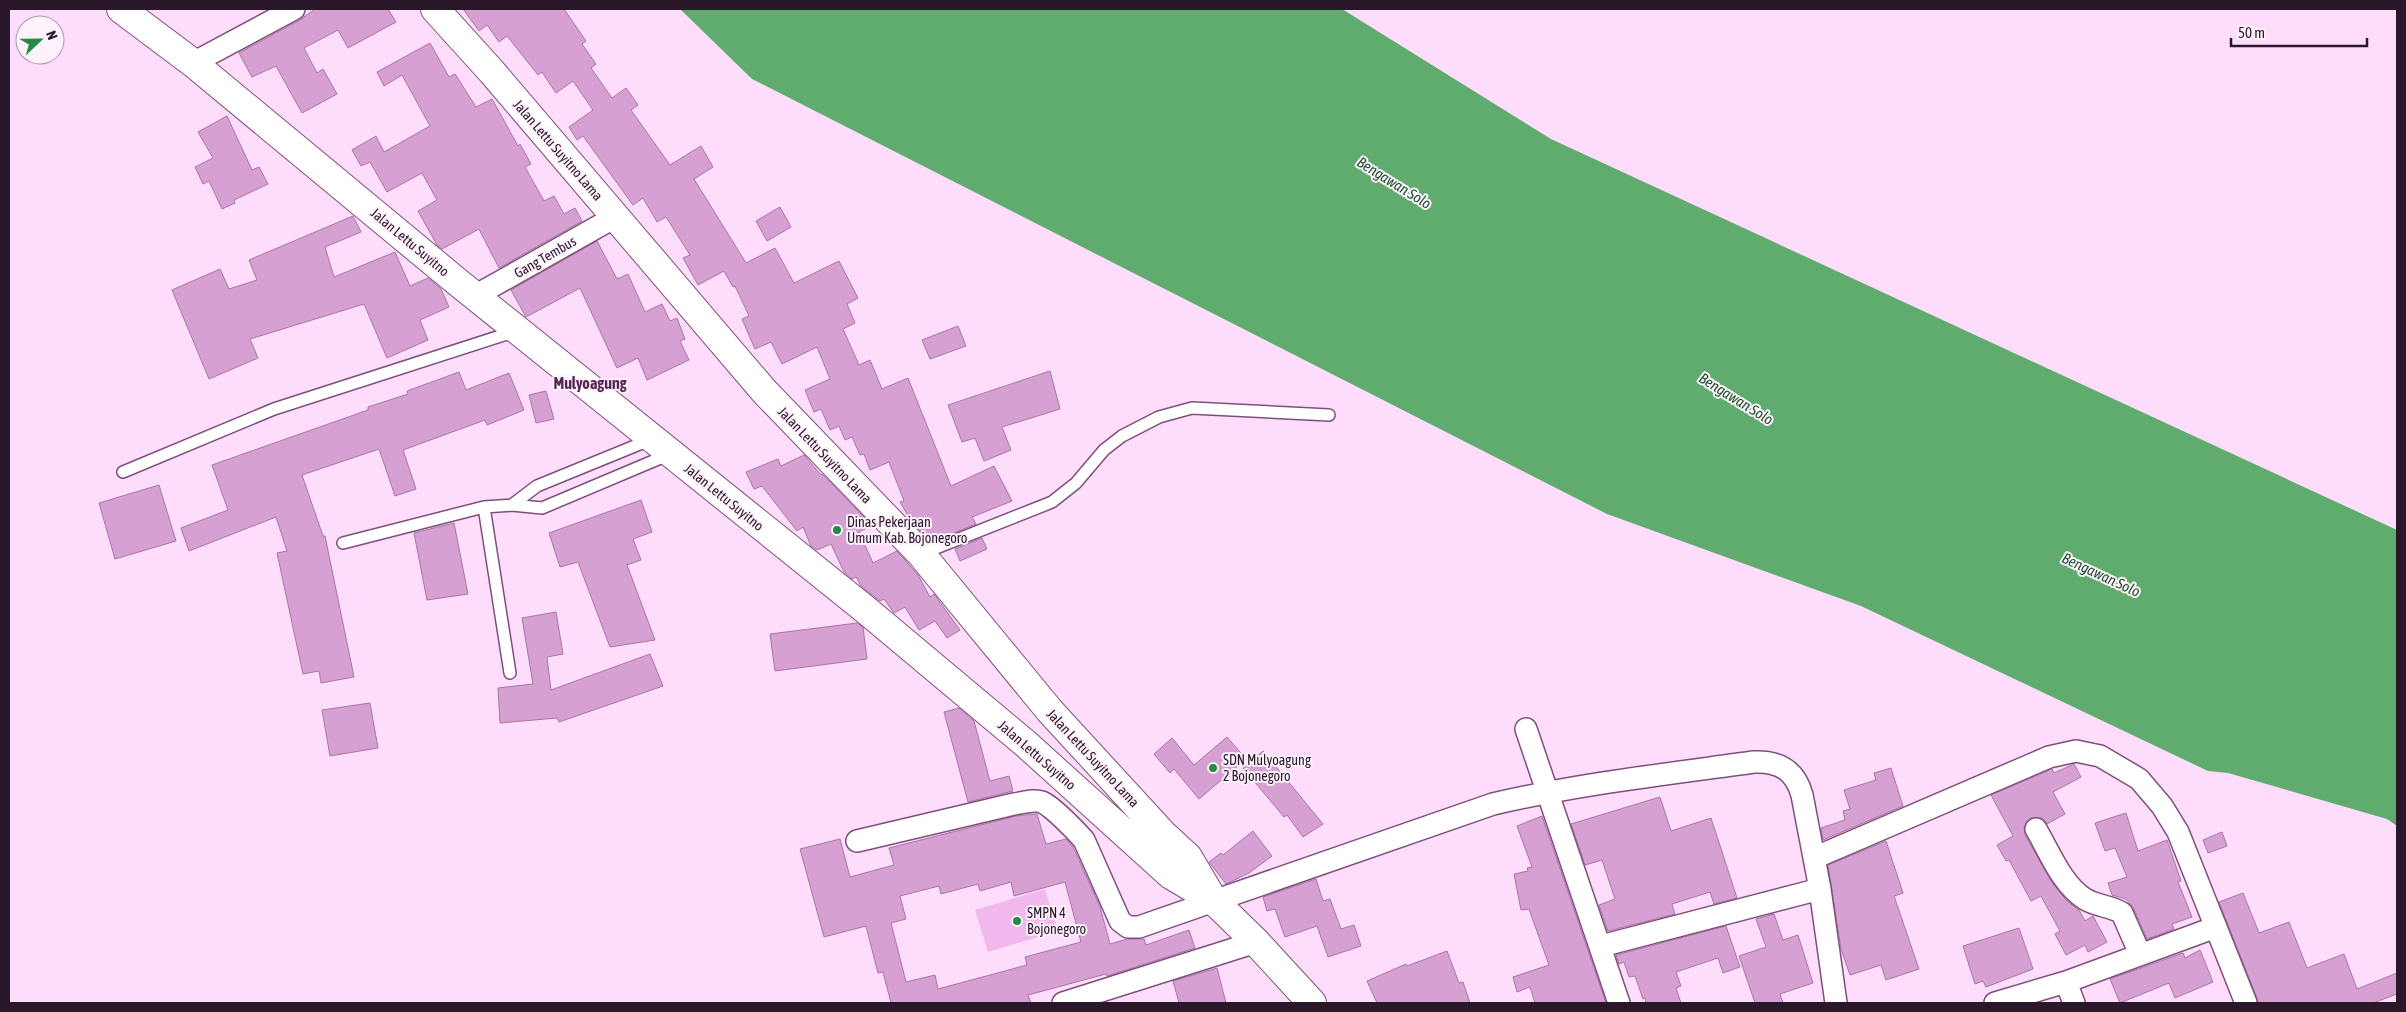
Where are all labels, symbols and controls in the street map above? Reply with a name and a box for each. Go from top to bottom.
north arrow [15,15,65,65]
scale bar [2231,15,2367,47]
text: 50 m [2238,24,2265,41]
text: N [43,28,61,42]
street label: Jalan Lettu Suyitno Lama [510,96,606,204]
water label: Bengawan Solo [1354,153,1434,212]
street label: Jalan Lettu Suyitno [368,205,452,279]
street label: Gang Tembus [511,233,579,281]
water label: Bengawan Solo [1696,369,1776,428]
district label: Mulyoagung [553,374,627,392]
street label: Jalan Lettu Suyitno Lama [775,403,875,507]
street label: Jalan Lettu Suyitno [681,460,767,534]
place label: Dinas Pekerjaan Umum Kab. Bojonegoro [847,514,967,546]
marker: Dinas Pekerjaan Umum Kab. Bojonegoro [831,524,843,536]
water label: Bengawan Solo [2059,549,2143,600]
street label: Jalan Lettu Suyitno Lama [1044,706,1142,810]
street label: Jalan Lettu Suyitno [995,717,1079,793]
place label: SDN Mulyoagung 2 Bojonegoro [1223,752,1311,784]
marker: SDN Mulyoagung 2 Bojonegoro [1207,762,1219,774]
place label: SMPN 4 Bojonegoro [1027,905,1086,937]
marker: SMPN 4 Bojonegoro [1011,915,1023,927]

